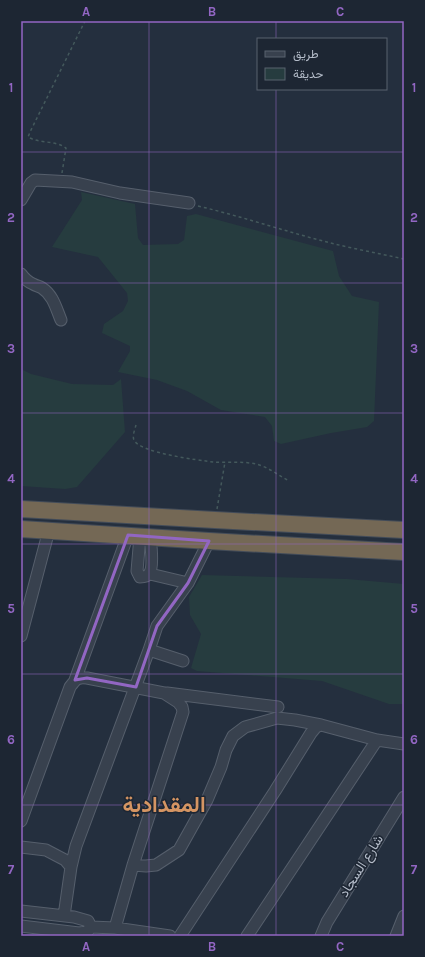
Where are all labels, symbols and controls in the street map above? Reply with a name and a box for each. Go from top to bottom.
text: A [82,4,90,19]
text: B [208,4,216,19]
text: C [336,4,344,19]
legend [257,38,387,90]
text: طريق [293,47,319,62]
text: حديقة [293,67,323,81]
text: 1 [9,80,13,95]
text: 1 [412,80,416,95]
text: 2 [7,210,15,225]
text: 2 [410,210,418,225]
text: 3 [7,341,15,356]
text: 3 [410,341,418,356]
text: 4 [7,471,15,486]
text: 4 [410,471,418,486]
text: 5 [7,601,15,616]
text: 5 [410,601,418,616]
text: 6 [7,732,15,747]
text: 6 [410,732,418,747]
district label: المقدادیة [122,792,206,818]
street label: شارع السجاد [335,832,389,901]
text: 7 [8,862,15,877]
text: 7 [411,862,418,877]
text: A [82,939,90,954]
text: B [208,939,216,954]
text: C [336,939,344,954]

